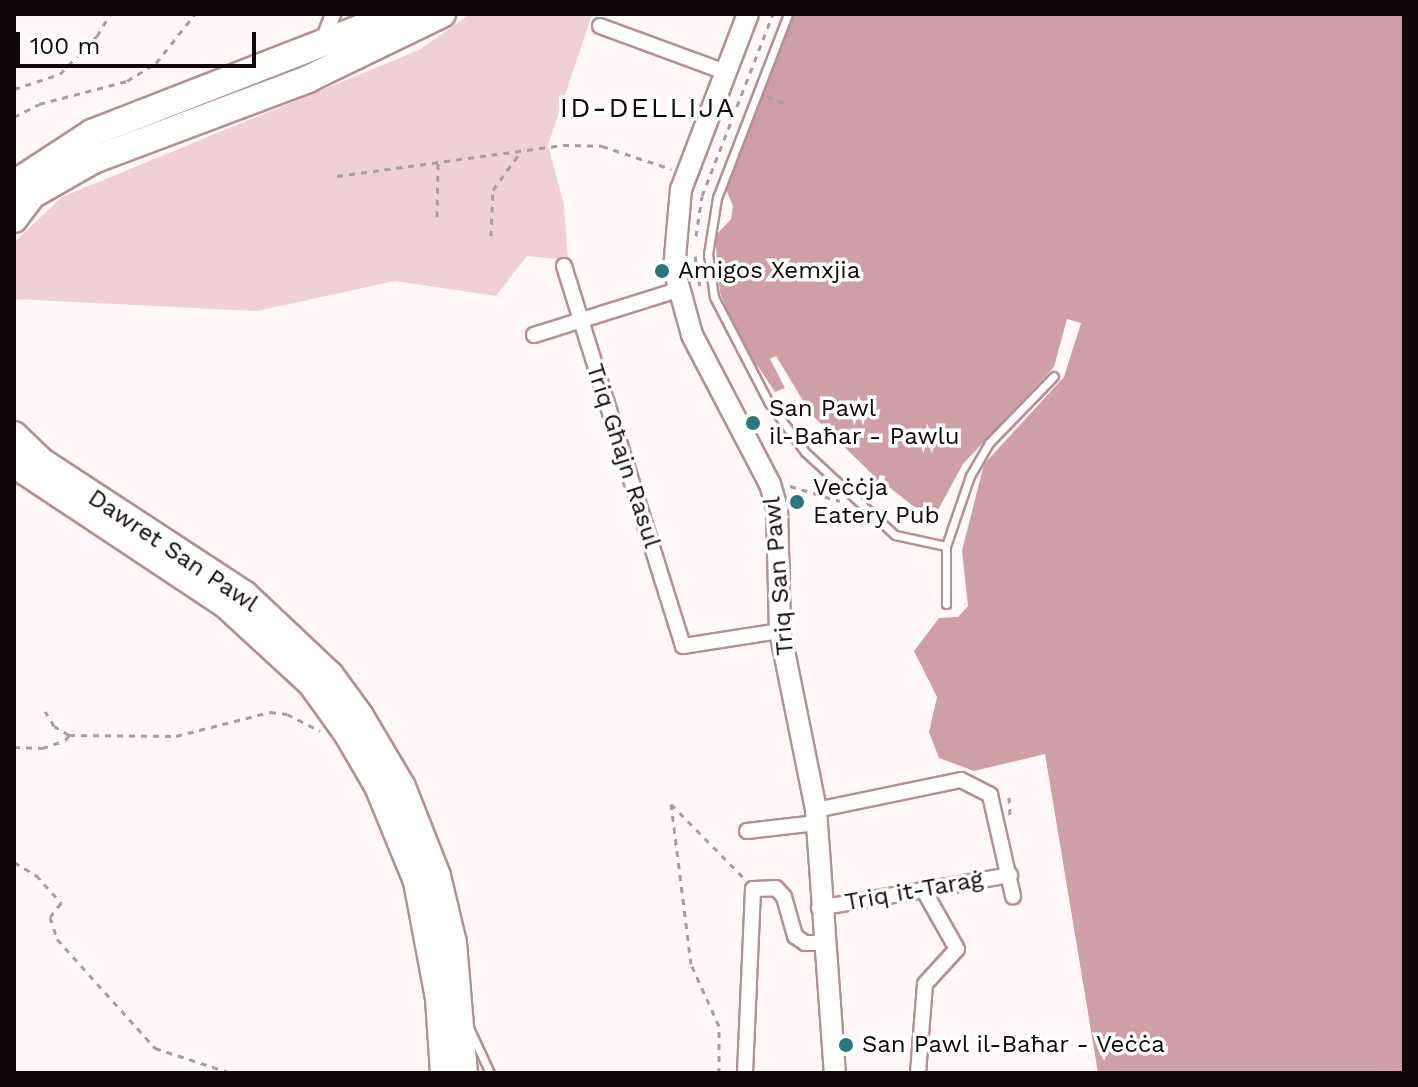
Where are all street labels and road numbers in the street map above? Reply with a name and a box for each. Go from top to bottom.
street label: Triq Għajn Rasul [580,360,666,552]
street label: Dawret San Pawl [82,483,264,619]
street label: Triq San Pawl [758,495,800,657]
street label: Triq it-Taraġ [843,865,985,917]

